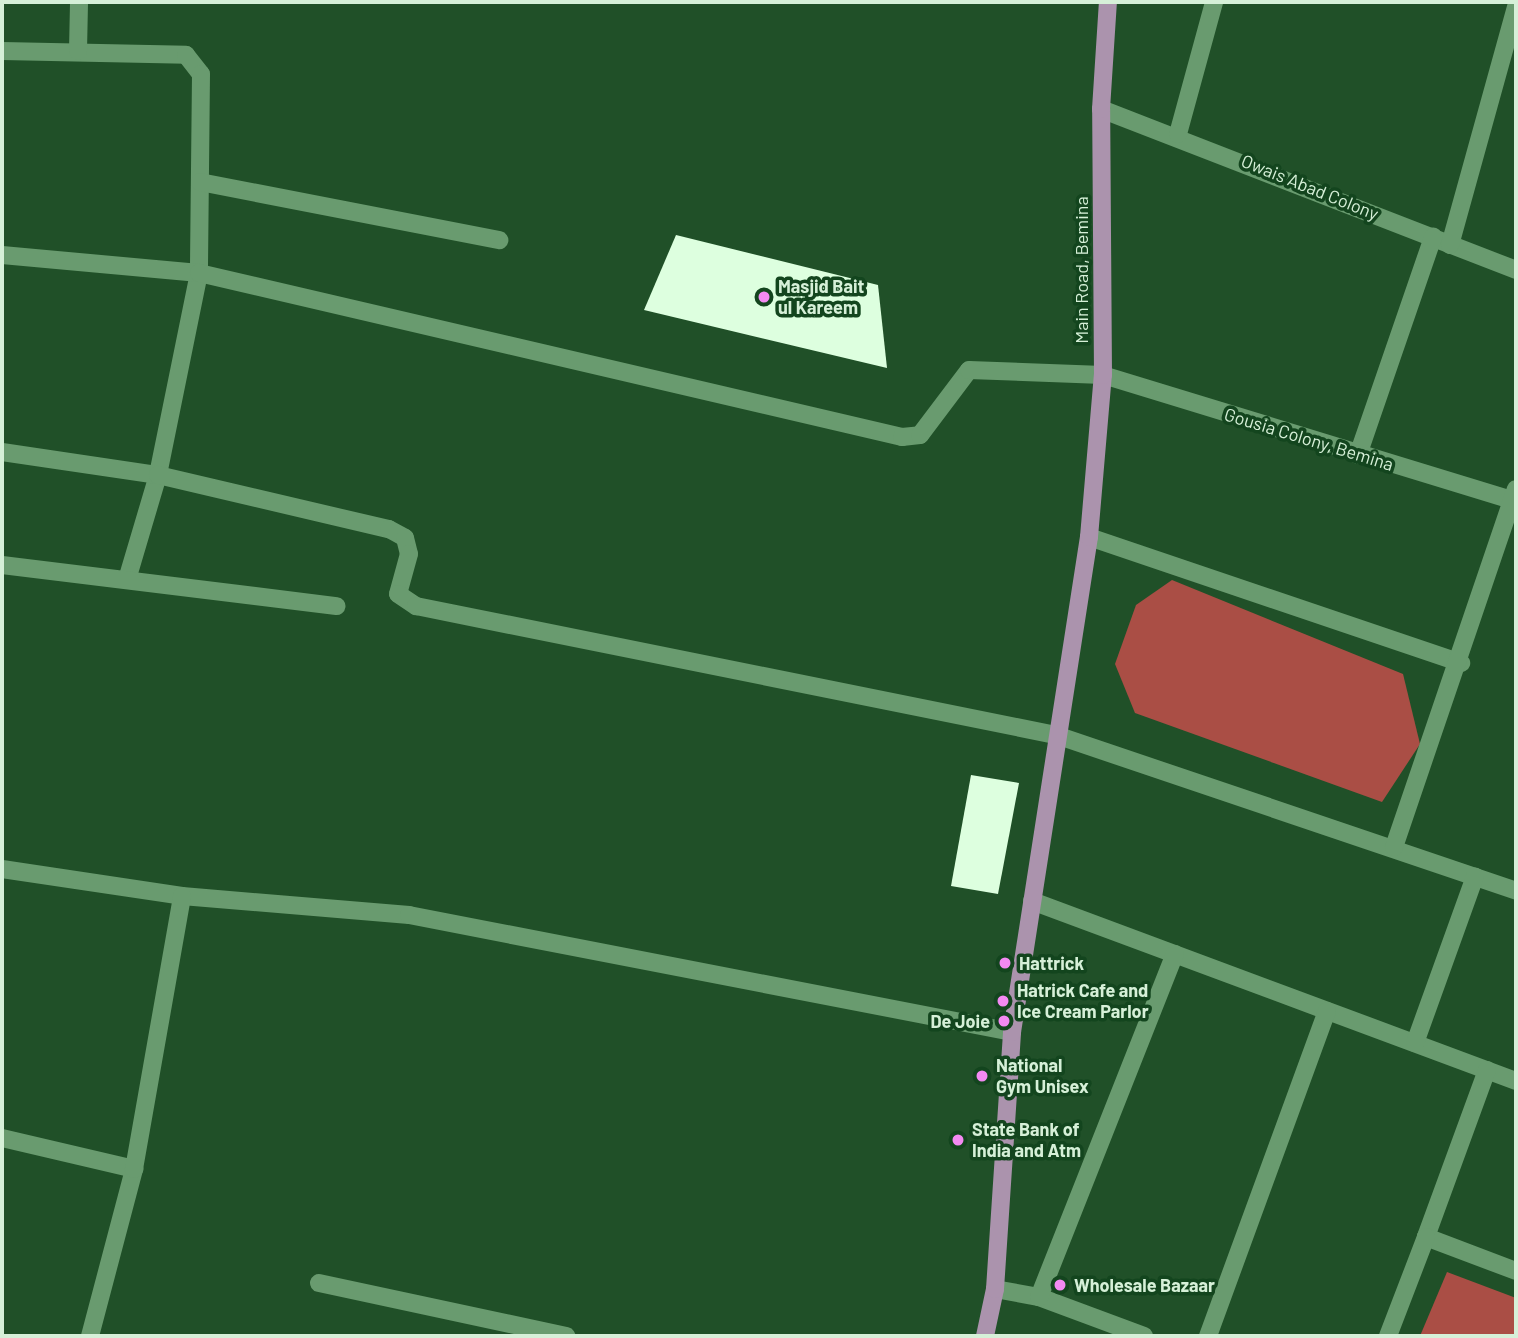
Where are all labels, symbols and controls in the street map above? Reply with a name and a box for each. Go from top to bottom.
street label: Owais Abad Colony [1238,150,1382,224]
street label: Main Road, Bemina [1070,196,1092,344]
place label: Masjid Bait ul Kareem [778,276,864,318]
marker: Masjid Bait ul Kareem [756,289,772,305]
street label: Gousia Colony, Bemina [1222,403,1396,475]
place label: Hattrick [1019,952,1084,974]
marker: Hattrick [997,955,1013,971]
place label: Hatrick Cafe and Ice Cream Parlor [1017,980,1149,1023]
marker: Hatrick Cafe and Ice Cream Parlor [995,993,1011,1009]
place label: De Joie [931,1010,990,1032]
marker: De Joie [996,1013,1012,1029]
place label: National Gym Unisex [996,1055,1089,1098]
marker: National Gym Unisex [974,1068,990,1084]
place label: State Bank of India and Atm [972,1119,1081,1162]
marker: State Bank of India and Atm [950,1132,966,1148]
place label: Wholesale Bazaar [1074,1274,1215,1296]
marker: Wholesale Bazaar [1052,1277,1068,1293]

